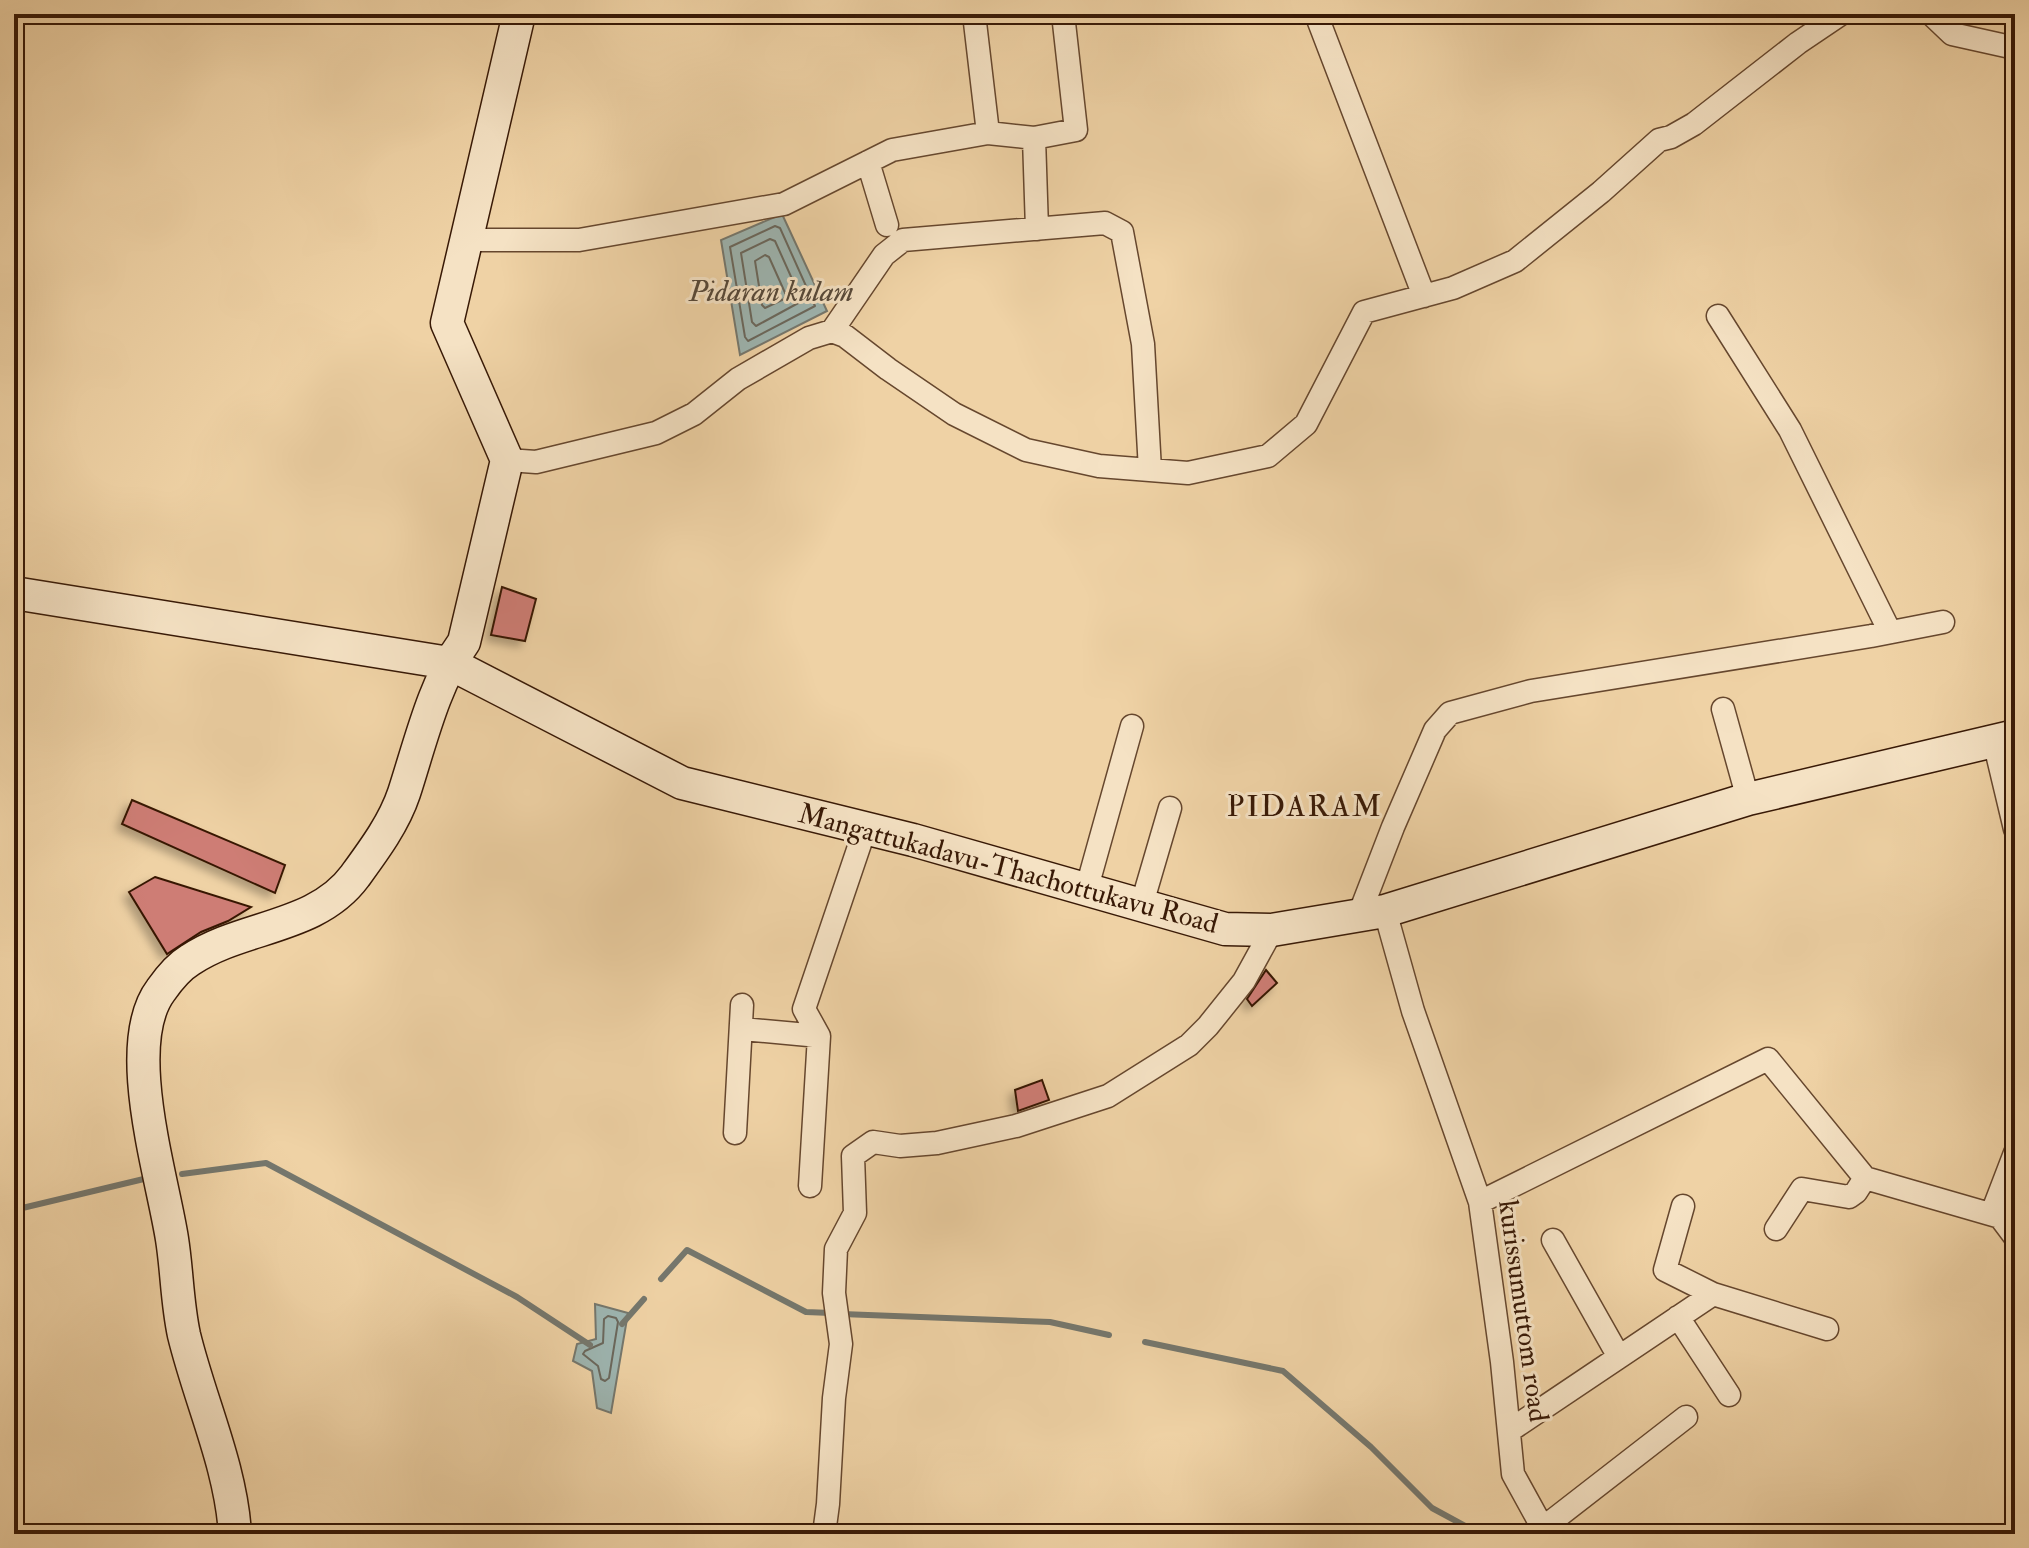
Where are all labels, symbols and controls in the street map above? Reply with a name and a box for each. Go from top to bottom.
water label: Pidaran kulam [687,273,854,310]
district label: PIDARAM [1227,788,1383,825]
street label: Mangattukadavu-Thachottukavu Road [794,796,1222,942]
street label: kurissumuttom road [1490,1198,1556,1424]

